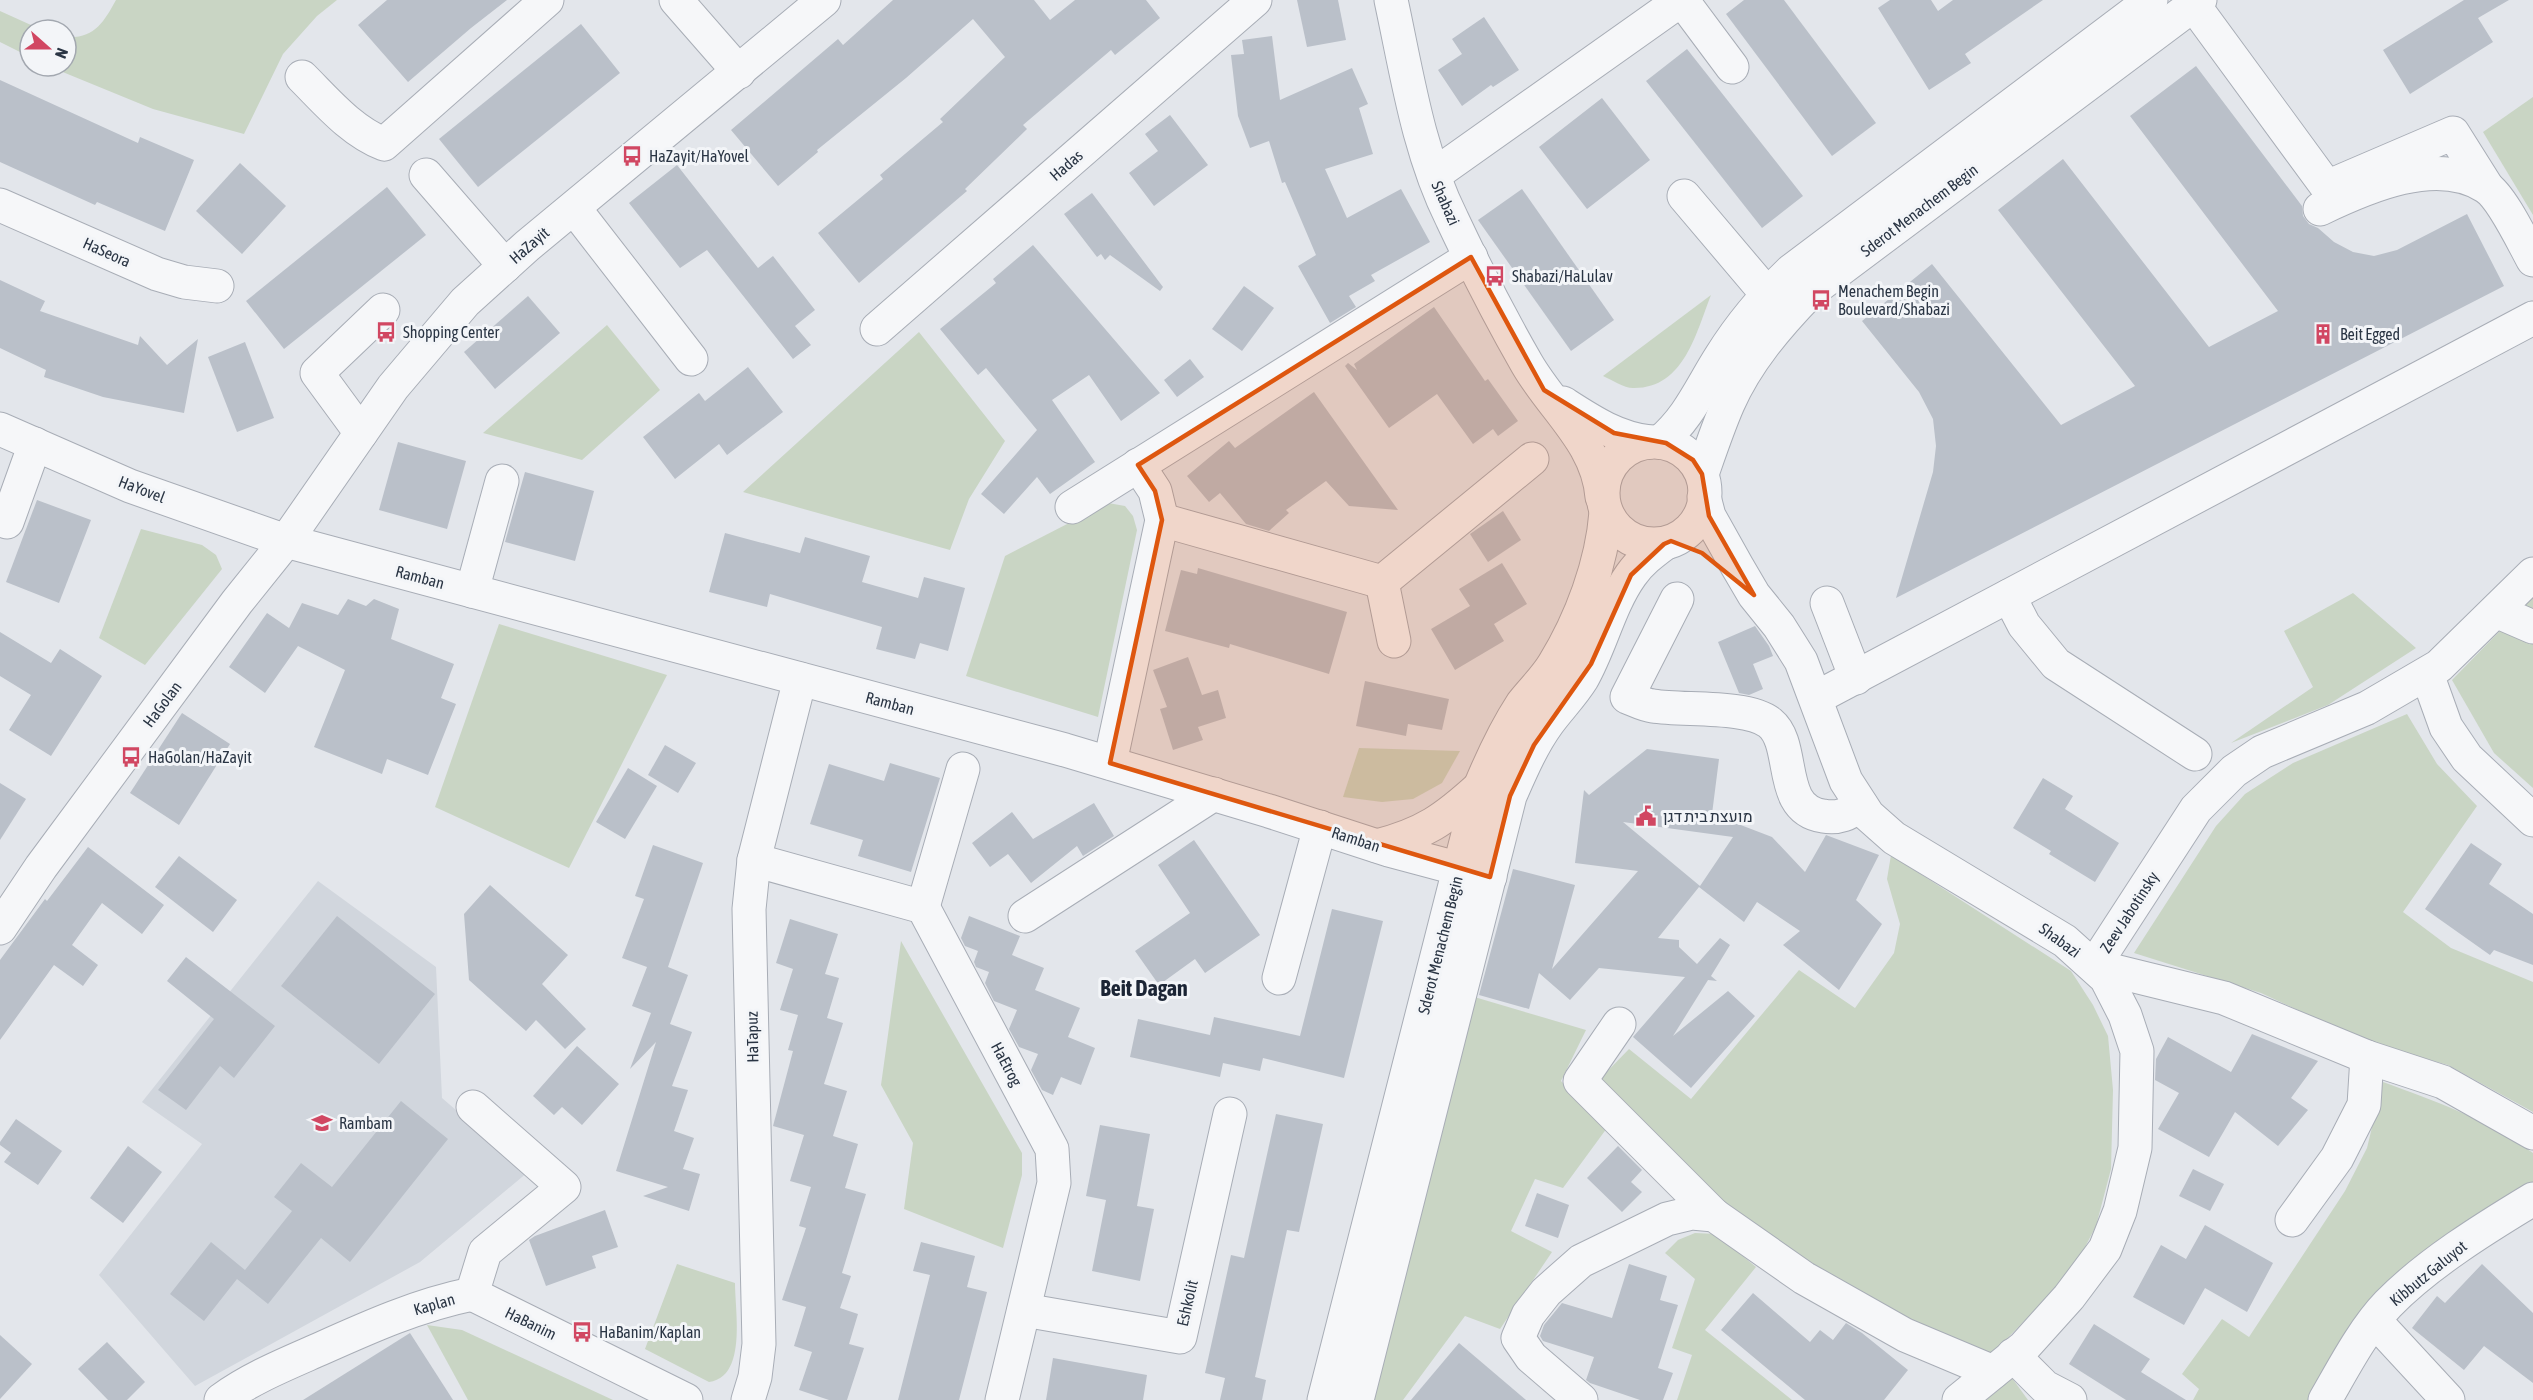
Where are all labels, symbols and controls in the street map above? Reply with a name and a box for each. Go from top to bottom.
north arrow [18,18,78,78]
text: N [52,46,72,61]
bus stop icon: HaZayit/HaYovel [620,144,644,168]
street label: Hadas [1046,146,1086,184]
place label: HaZayit/HaYovel [649,147,750,166]
street label: Sderot Menachem Begin [1857,160,1982,261]
street label: Shabazi [1428,178,1464,228]
street label: HaZayit [506,223,553,268]
street label: HaSeora [80,234,134,270]
bus stop icon: Shabazi/HaLulav [1483,264,1507,288]
place label: Shabazi/HaLulav [1512,267,1613,285]
place label: Menachem Begin Boulevard/Shabazi [1838,282,1950,318]
bus stop icon: Menachem Begin Boulevard/Shabazi [1809,288,1833,312]
bus stop icon: Shopping Center [374,320,398,344]
building icon: Beit Egged [2311,322,2335,346]
place label: Shopping Center [403,323,500,342]
place label: Beit Egged [2340,325,2400,344]
street label: HaYovel [116,472,168,506]
street label: Ramban [394,562,446,592]
street label: HaGolan [139,678,185,730]
street label: Ramban [864,688,916,718]
bus stop icon: HaGolan/HaZayit [119,745,143,769]
place label: HaGolan/HaZayit [148,748,252,767]
public building icon: מועצת בית דגן [1634,804,1658,828]
place label: מועצת בית דגן [1663,807,1753,825]
street label: Ramban [1330,823,1382,855]
street label: Zeev Jabotinsky [2096,868,2163,957]
street label: Sderot Menachem Begin [1414,874,1467,1016]
street label: Shabazi [2036,919,2084,961]
district label: Beit Dagan [1100,975,1188,1001]
street label: HaTapuz [743,1011,762,1063]
street label: HaEtrog [987,1039,1026,1090]
school or university icon: Rambam [310,1111,334,1135]
place label: Rambam [339,1114,393,1132]
street label: Kibbutz Galuyot [2386,1236,2471,1310]
street label: Eshkolit [1173,1278,1201,1328]
street label: Kaplan [411,1290,457,1319]
street label: HaBanim [502,1303,560,1343]
bus stop icon: HaBanim/Kaplan [570,1320,594,1344]
place label: HaBanim/Kaplan [599,1323,701,1342]

